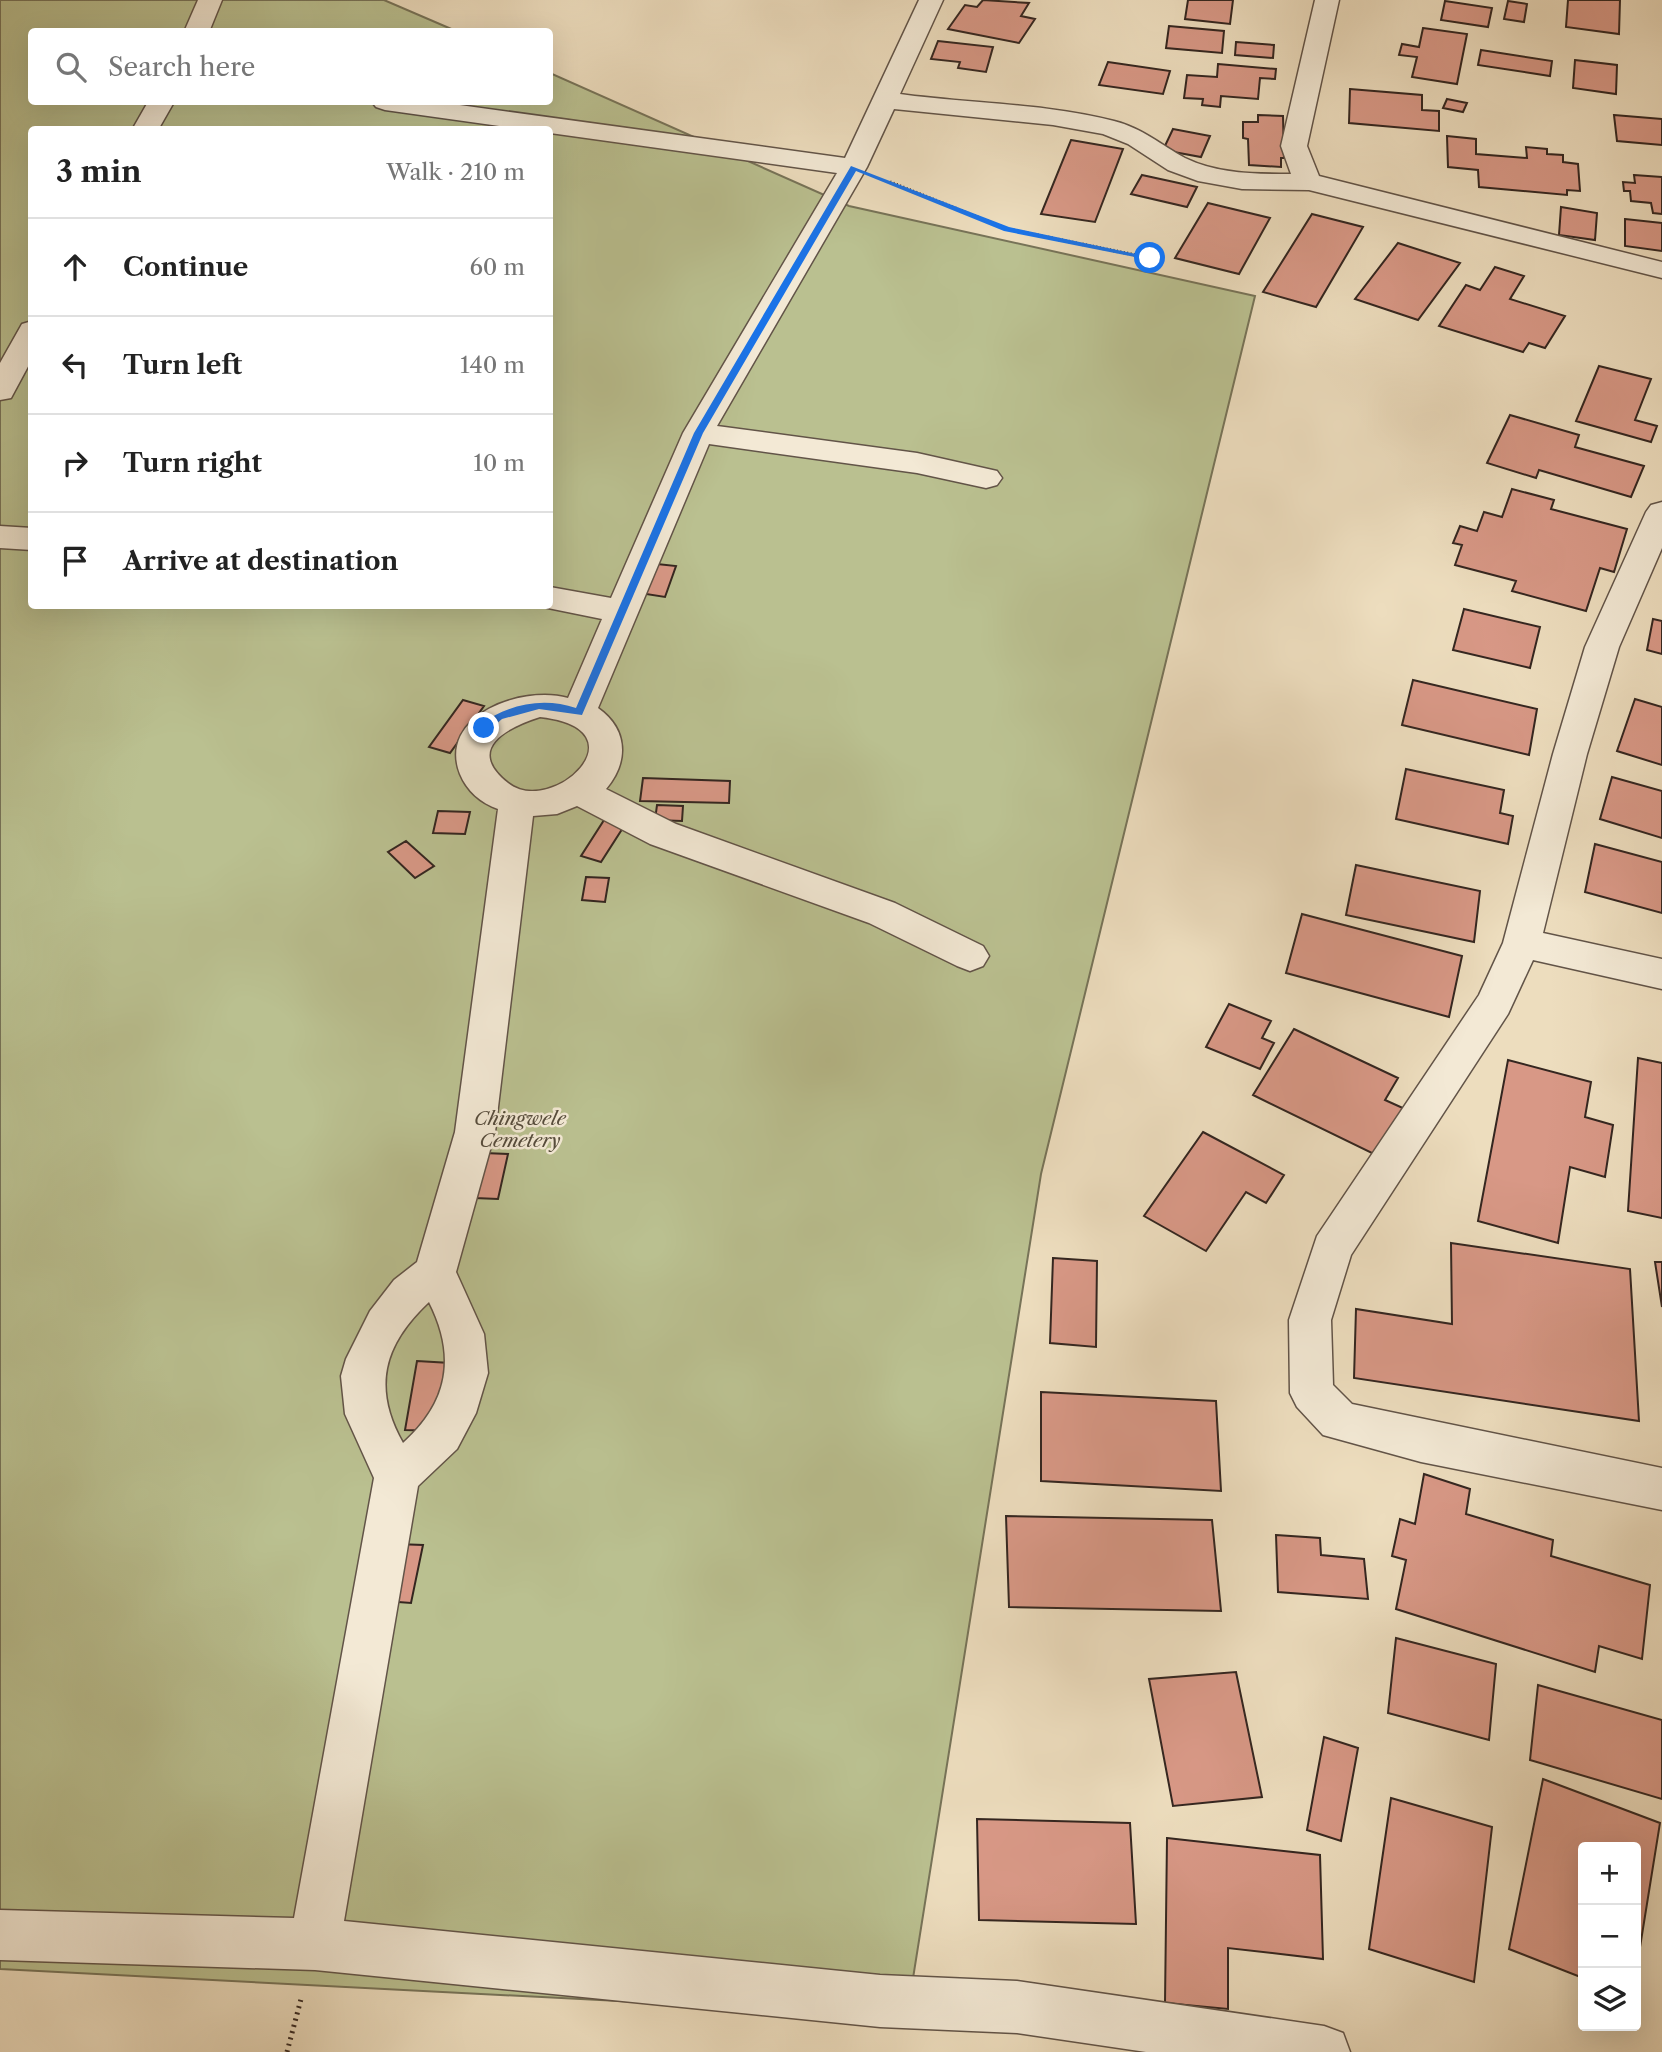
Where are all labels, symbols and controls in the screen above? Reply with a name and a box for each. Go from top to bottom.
search box [28,28,553,105]
icon: search [52,48,90,86]
text: Search here [108,51,255,83]
text: 3 min [56,153,142,190]
text: Walk · 210 m [386,158,525,186]
route start [1134,242,1165,273]
icon: ahead [56,248,94,286]
text: Continue [123,251,248,283]
text: 60 m [469,253,525,281]
icon: left [56,346,94,384]
text: Turn left [123,349,242,381]
text: 140 m [460,351,525,379]
icon: right [56,444,94,482]
text: Turn right [123,447,262,479]
text: 10 m [473,449,525,477]
icon: arrive [56,542,94,580]
text: Arrive at destination [123,545,398,577]
route end [468,712,499,743]
park label: Chingwele Cemetery [474,1107,567,1152]
map controls [1578,1842,1641,2031]
button: + [1578,1842,1641,1905]
button: − [1578,1905,1641,1968]
button: layers [1578,1968,1641,2031]

